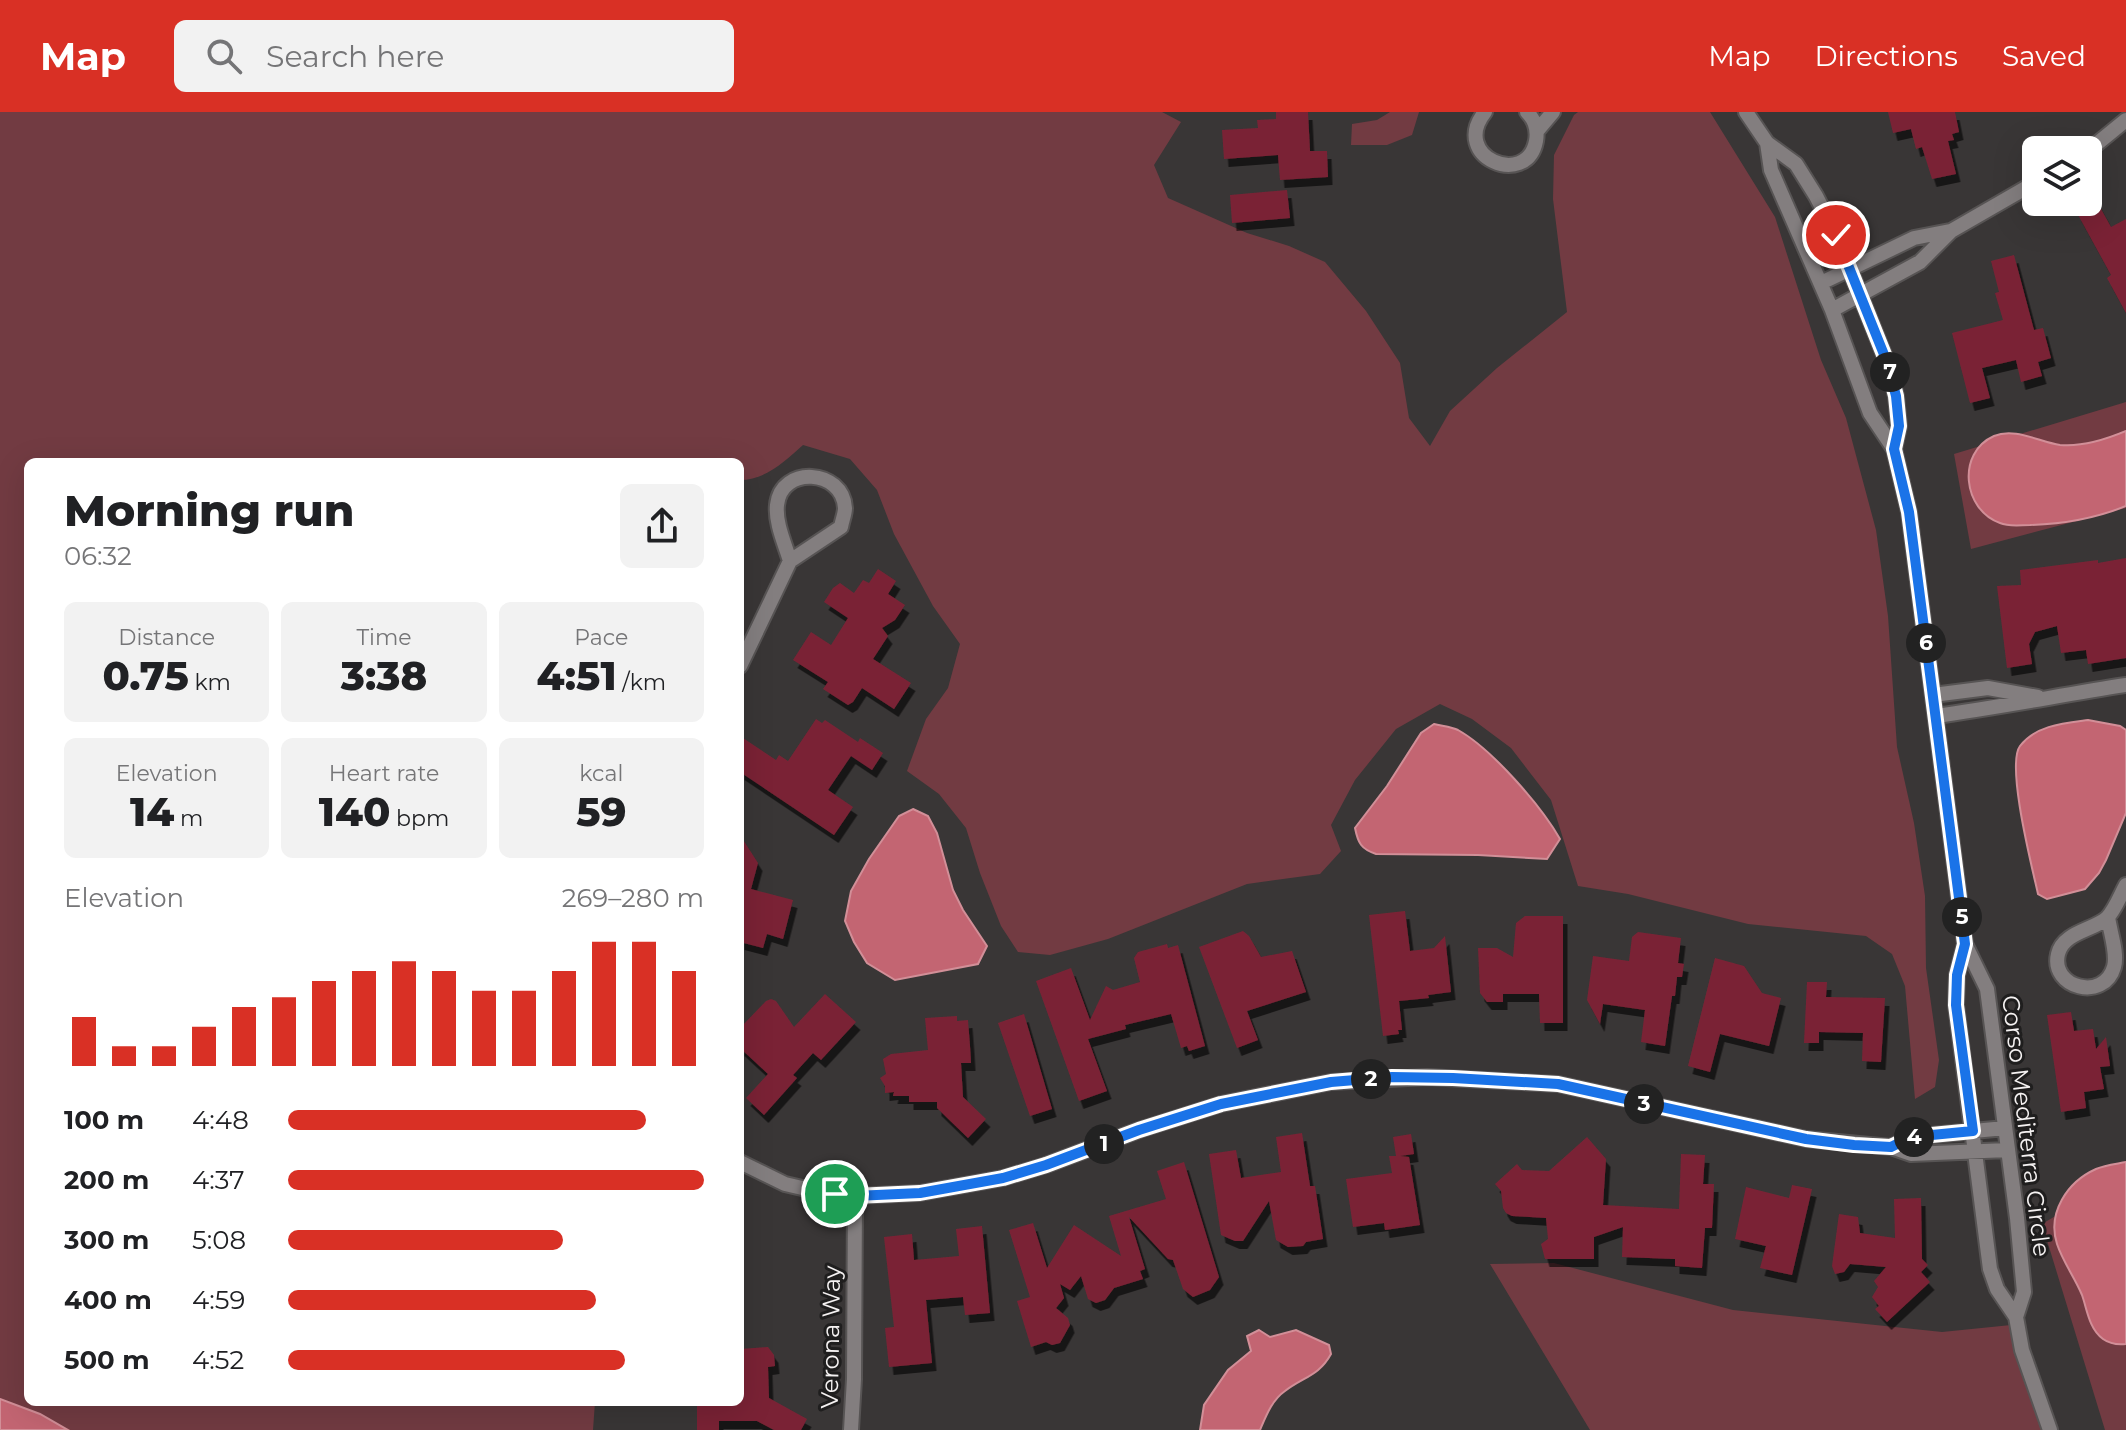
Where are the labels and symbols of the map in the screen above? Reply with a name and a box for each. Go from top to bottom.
pin [1802,201,1870,269]
pin: 7 [1870,352,1910,392]
pin: 6 [1906,623,1946,663]
pin: 5 [1942,897,1982,937]
street label: Corso Mediterra Circle [1996,993,2057,1258]
pin: 2 [1351,1059,1391,1099]
pin: 3 [1624,1084,1664,1124]
pin: 4 [1894,1117,1934,1157]
pin: 1 [1084,1124,1124,1164]
pin [801,1160,869,1228]
street label: Verona Way [815,1265,846,1409]

